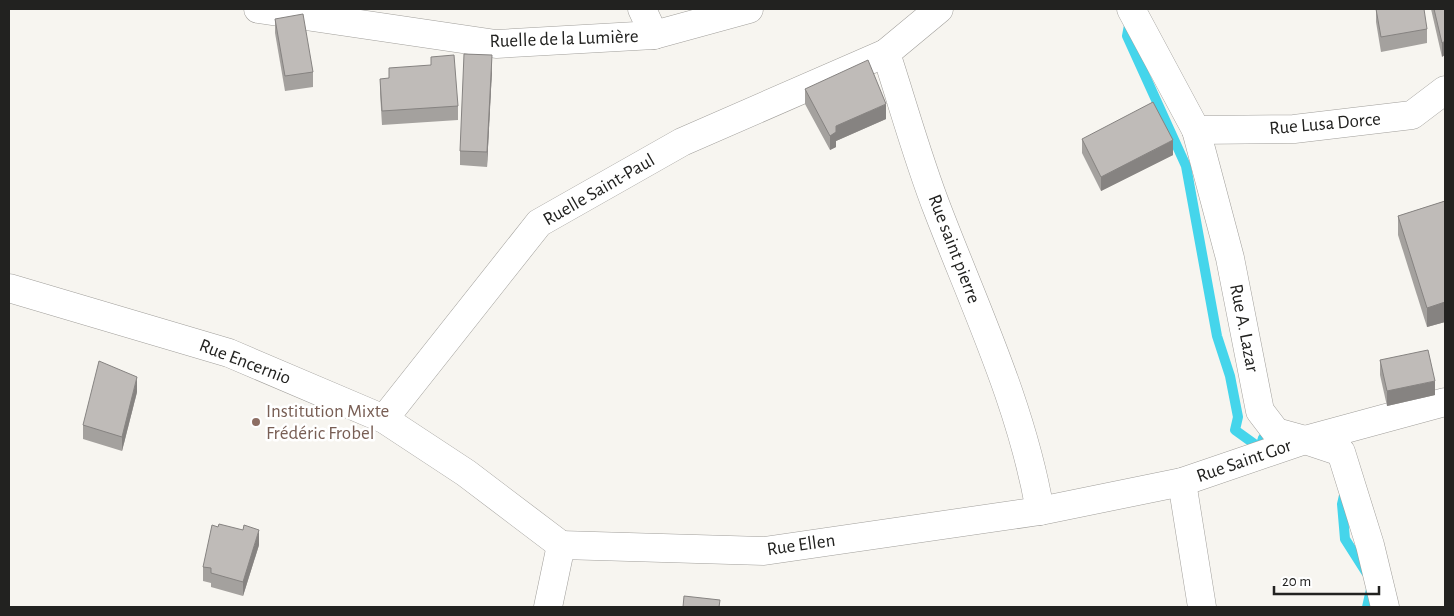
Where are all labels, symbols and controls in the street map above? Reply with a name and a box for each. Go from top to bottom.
street label: Ruelle de la Lumière [489,27,639,51]
street label: Rue Lusa Dorce [1268,110,1382,138]
street label: Ruelle Saint-Paul [540,150,658,230]
street label: Rue saint pierre [924,192,984,306]
street label: Rue A. Lazar [1226,282,1262,374]
street label: Rue Encernio [197,336,293,388]
place label: Institution Mixte Frédéric Frobel [266,402,389,443]
marker: Institution Mixte Frédéric Frobel [250,416,262,428]
street label: Rue Saint Gor [1194,436,1294,486]
street label: Rue Ellen [766,531,836,559]
scale bar [1274,564,1379,596]
text: 20 m [1282,574,1311,589]

